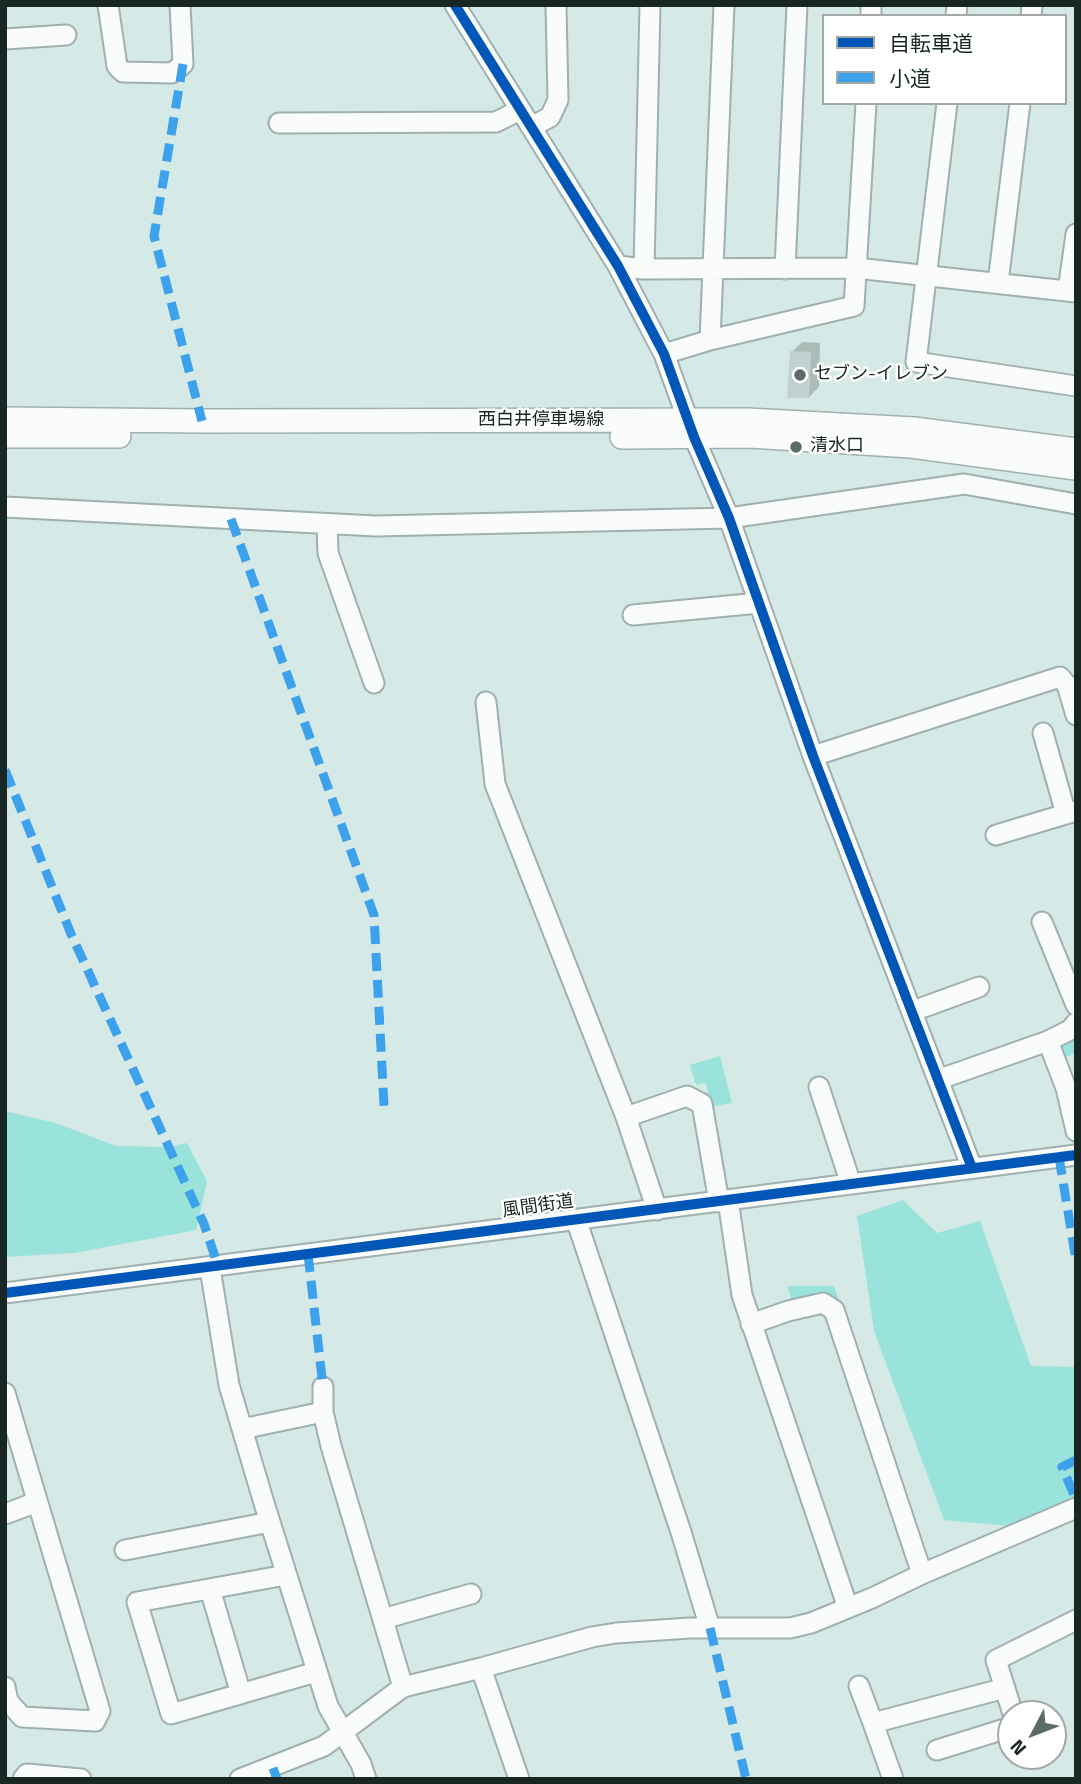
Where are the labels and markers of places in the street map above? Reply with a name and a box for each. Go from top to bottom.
place label: セブン-イレブン [814,364,948,386]
marker: セブン-イレブン [792,367,808,383]
place label: 清水口 [810,436,864,458]
marker: 清水口 [788,439,804,455]

